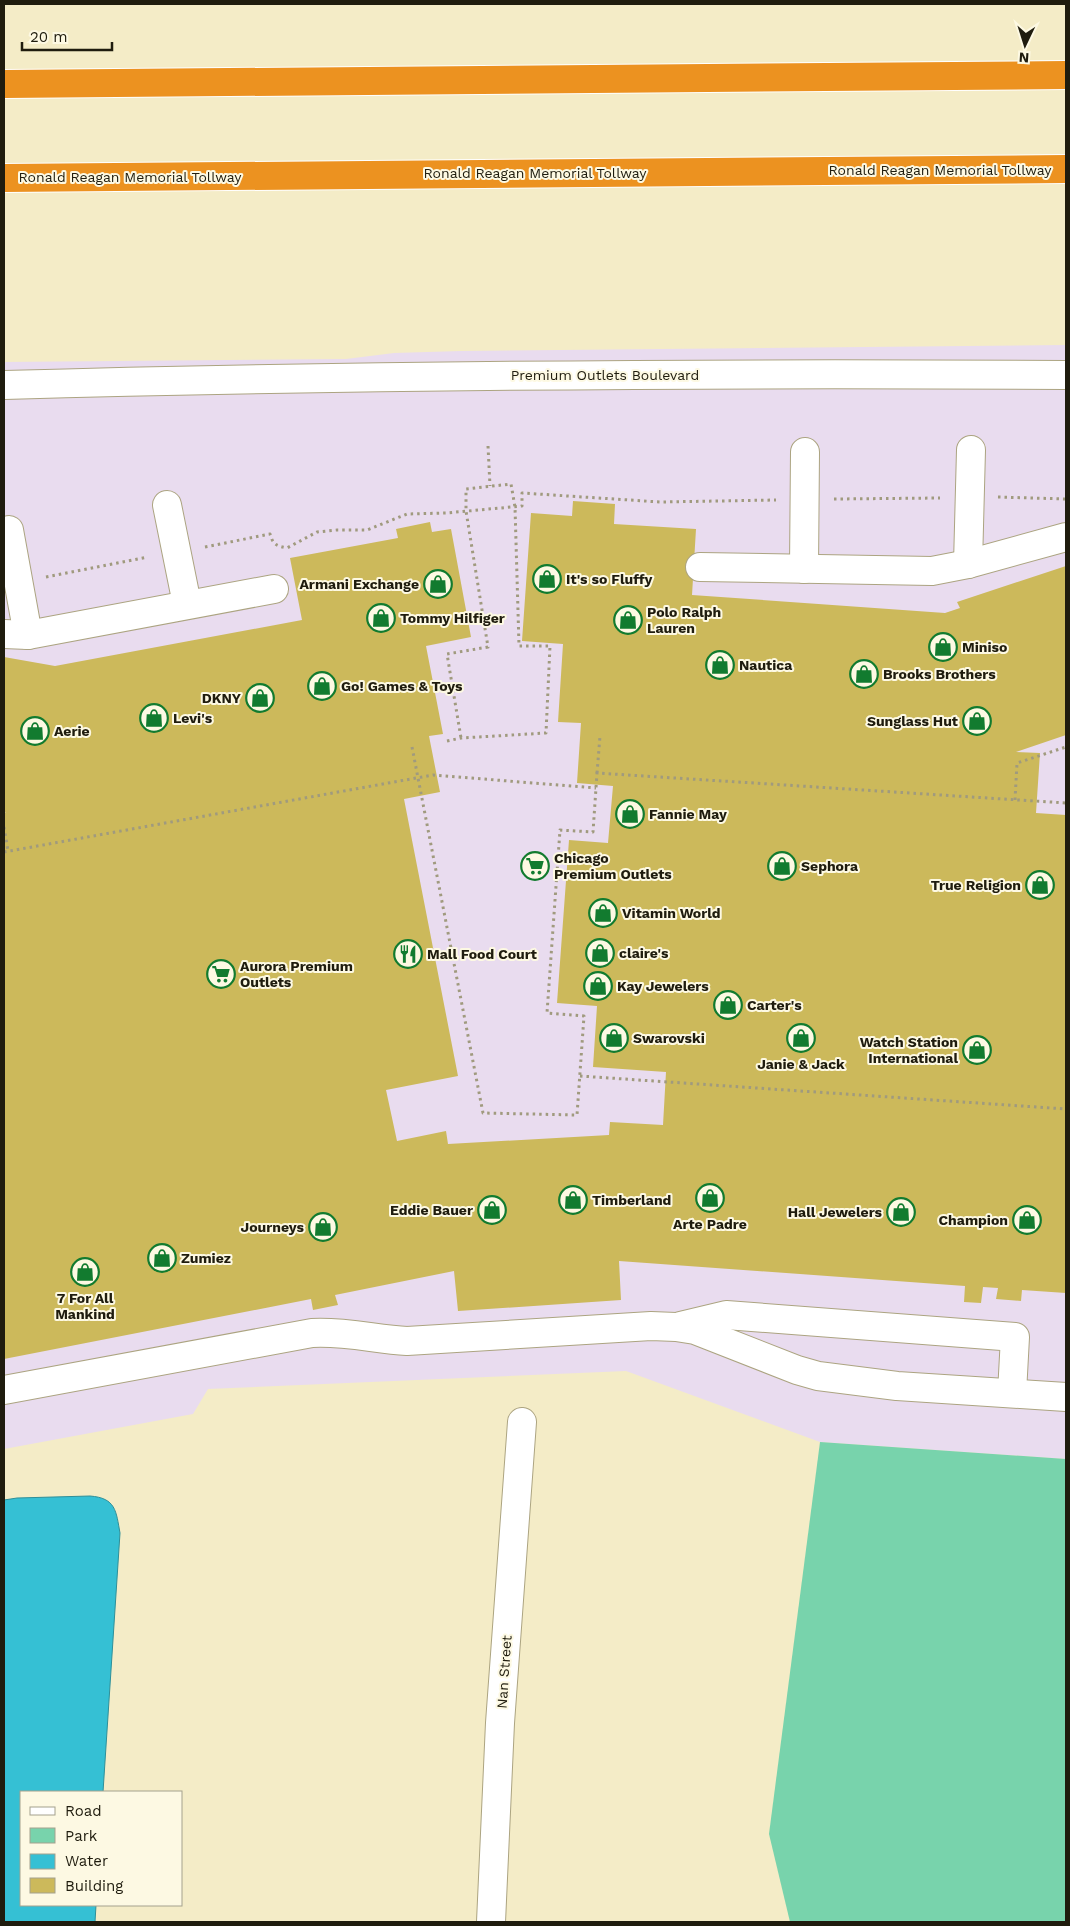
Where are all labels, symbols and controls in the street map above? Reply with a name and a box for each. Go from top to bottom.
scale bar [22,20,112,52]
north arrow [1000,20,1050,70]
text: 20 m [30,28,68,46]
text: N [1018,50,1030,66]
street label: Ronald Reagan Memorial Tollway [829,162,1052,178]
street label: Ronald Reagan Memorial Tollway [424,165,647,181]
street label: Ronald Reagan Memorial Tollway [19,169,242,185]
street label: Premium Outlets Boulevard [511,367,699,383]
shop icon: It's so Fluffy [532,564,562,594]
shop icon: Armani Exchange [423,569,453,599]
place label: It's so Fluffy [566,571,653,587]
place label: Armani Exchange [299,576,419,592]
shop icon: Tommy Hilfiger [366,603,396,633]
place label: Polo Ralph Lauren [647,604,721,636]
shop icon: Polo Ralph Lauren [613,605,643,635]
place label: Tommy Hilfiger [400,610,505,626]
shop icon: Miniso [928,632,958,662]
place label: Miniso [962,639,1007,655]
shop icon: Nautica [705,650,735,680]
place label: Nautica [739,657,793,673]
shop icon: Brooks Brothers [849,659,879,689]
place label: Brooks Brothers [883,666,996,682]
shop icon: Go! Games & Toys [307,671,337,701]
place label: Go! Games & Toys [341,678,463,694]
shop icon: DKNY [245,683,275,713]
place label: DKNY [202,690,242,706]
shop icon: Levi's [139,703,169,733]
shop icon: Sunglass Hut [962,706,992,736]
place label: Levi's [173,710,213,726]
place label: Sunglass Hut [867,713,958,729]
shop icon: Aerie [20,716,50,746]
place label: Aerie [54,723,90,739]
shop icon: Fannie May [615,799,645,829]
place label: Fannie May [649,806,727,822]
place label: Chicago Premium Outlets [554,850,672,882]
supermarket icon: Chicago Premium Outlets [520,851,550,881]
shop icon: Sephora [767,851,797,881]
place label: Sephora [801,858,859,874]
shop icon: True Religion [1025,870,1055,900]
place label: True Religion [931,877,1021,893]
shop icon: Vitamin World [588,898,618,928]
place label: Vitamin World [622,905,721,921]
shop icon: claire's [585,938,615,968]
restaurant icon: Mall Food Court [393,939,423,969]
place label: claire's [619,945,669,961]
place label: Mall Food Court [427,946,537,962]
place label: Aurora Premium Outlets [240,958,353,990]
supermarket icon: Aurora Premium Outlets [206,959,236,989]
shop icon: Kay Jewelers [583,971,613,1001]
place label: Kay Jewelers [617,978,709,994]
shop icon: Carter's [713,990,743,1020]
place label: Carter's [747,997,802,1013]
shop icon: Swarovski [599,1023,629,1053]
shop icon: Janie & Jack [786,1023,816,1053]
place label: Swarovski [633,1030,705,1046]
place label: Watch Station International [860,1034,958,1066]
shop icon: Watch Station International [962,1035,992,1065]
place label: Janie & Jack [757,1056,845,1072]
shop icon: Arte Padre [695,1183,725,1213]
shop icon: Timberland [558,1185,588,1215]
place label: Timberland [592,1192,671,1208]
shop icon: Eddie Bauer [477,1195,507,1225]
shop icon: Hall Jewelers [886,1197,916,1227]
place label: Eddie Bauer [390,1202,473,1218]
place label: Hall Jewelers [788,1204,883,1220]
shop icon: Champion [1012,1205,1042,1235]
shop icon: Journeys [308,1212,338,1242]
place label: Champion [939,1212,1008,1228]
place label: Arte Padre [673,1216,747,1232]
place label: Journeys [241,1219,305,1235]
shop icon: Zumiez [147,1243,177,1273]
place label: Zumiez [181,1250,231,1266]
shop icon: 7 For All Mankind [70,1257,100,1287]
place label: 7 For All Mankind [55,1290,115,1322]
street label: Nan Street [493,1635,515,1709]
legend [20,1791,182,1906]
text: Road [65,1802,102,1820]
text: Park [65,1827,98,1845]
text: Water [65,1852,108,1870]
text: Building [65,1877,123,1895]

